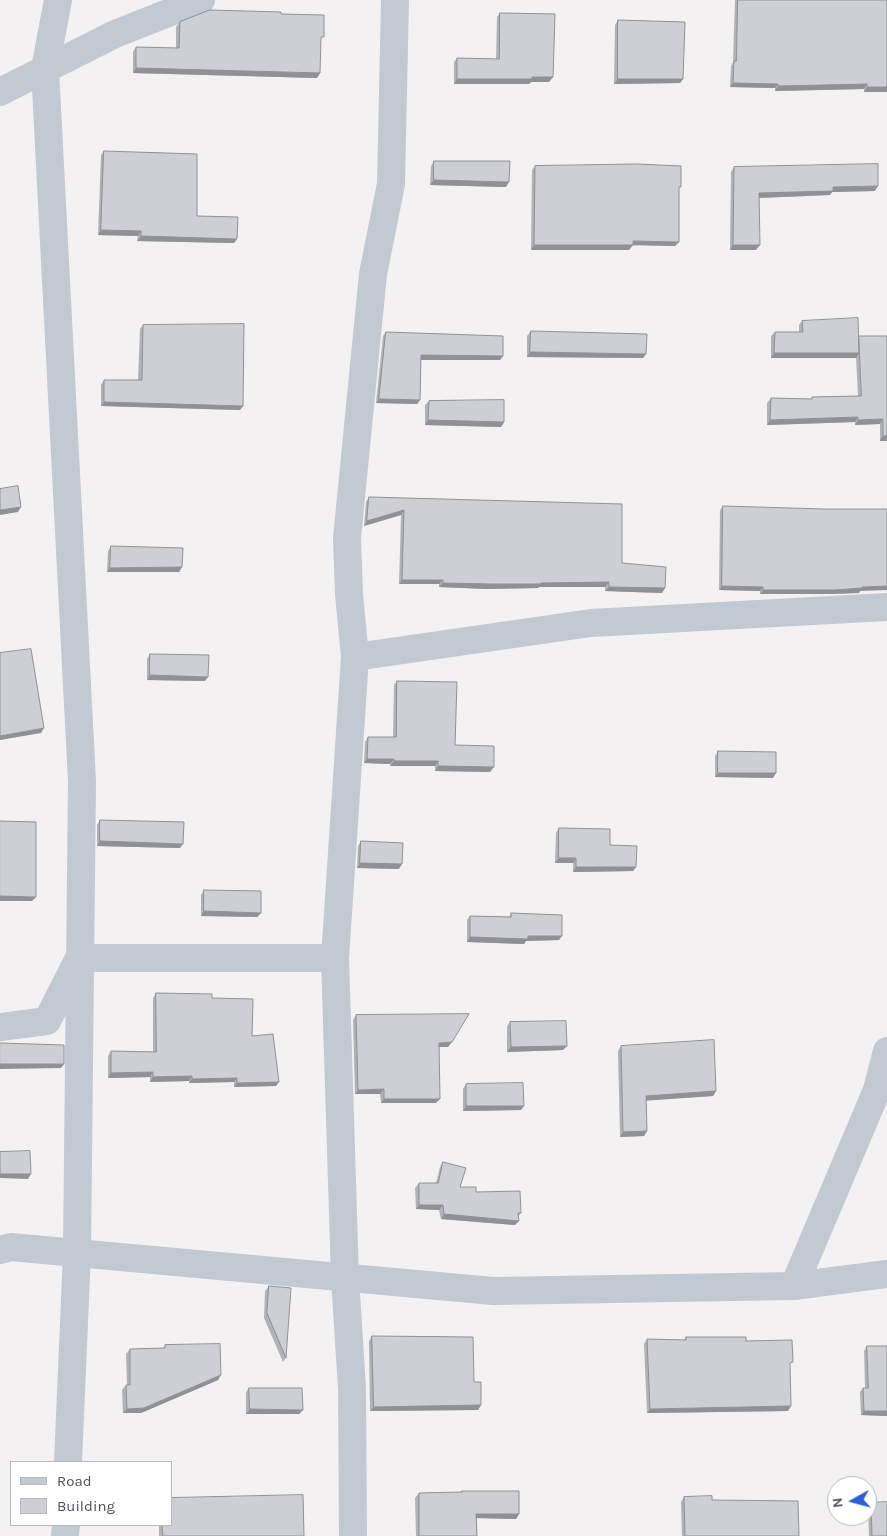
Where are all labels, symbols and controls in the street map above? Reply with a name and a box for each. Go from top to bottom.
legend [10,1461,172,1526]
text: Road [57,1472,92,1490]
north arrow [827,1476,877,1526]
text: Building [57,1497,115,1515]
text: N [829,1497,847,1509]

